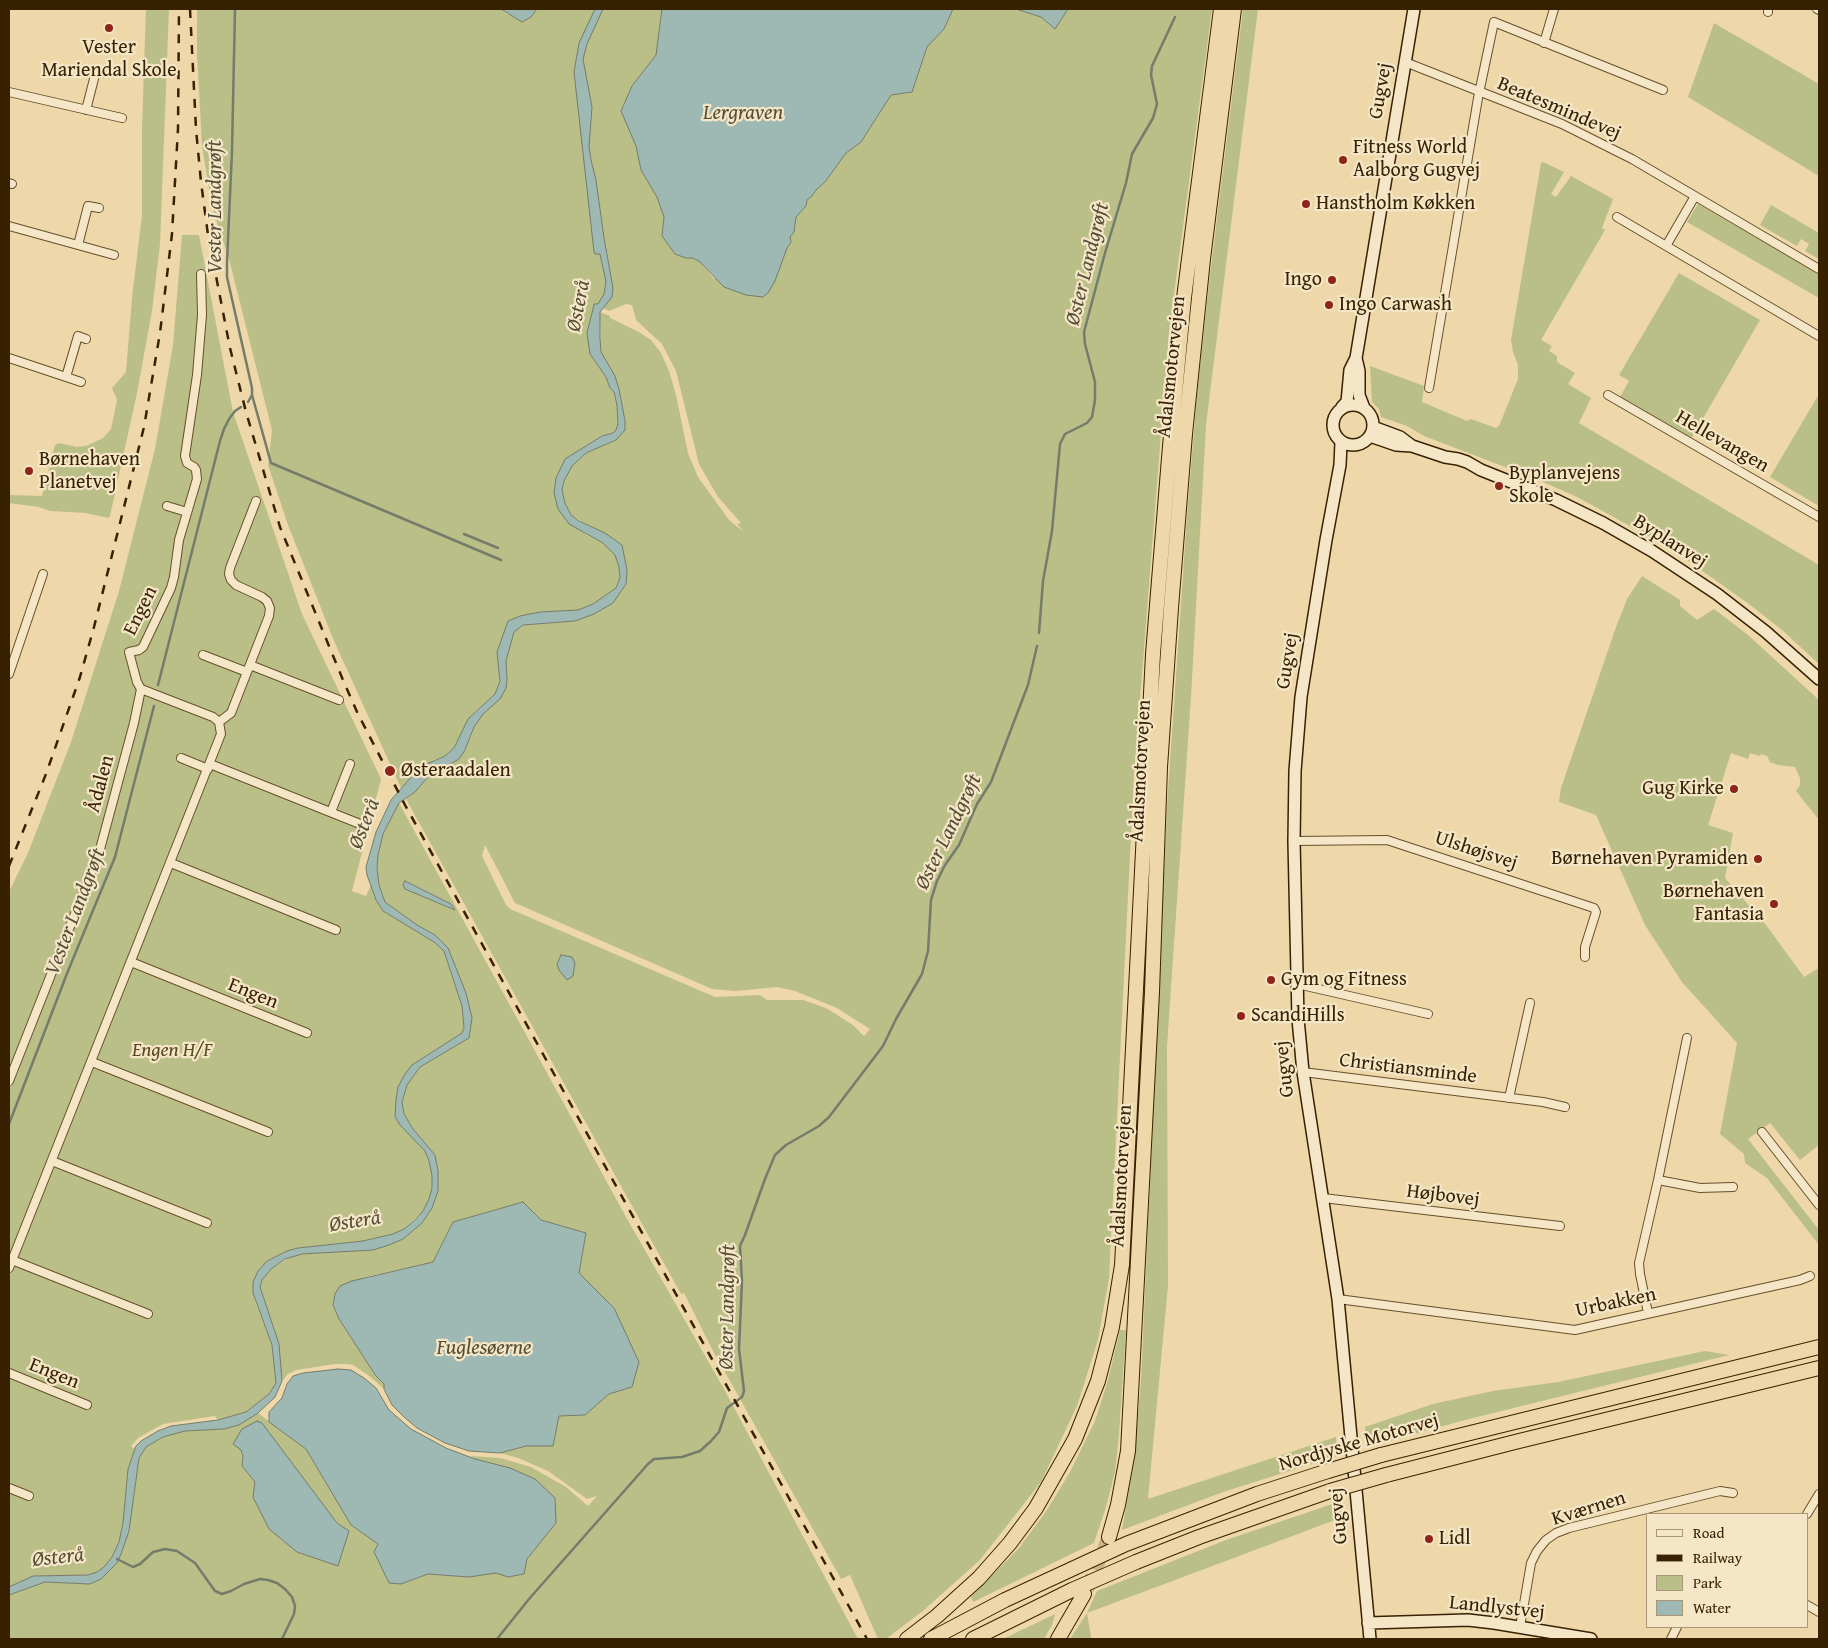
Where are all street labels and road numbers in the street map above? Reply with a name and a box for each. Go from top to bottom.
street label: Gugvej [1364,61,1398,121]
street label: Beatesmindevej [1494,72,1624,146]
street label: Ådalsmotorvejen [1153,295,1191,439]
street label: Hellevangen [1671,406,1773,478]
street label: Byplanvej [1629,510,1711,574]
street label: Engen [119,582,163,640]
street label: Gugvej [1272,631,1304,691]
street label: Ådalsmotorvejen [1125,699,1157,843]
street label: Ådalen [82,753,120,815]
street label: Ulshøjsvej [1432,826,1520,876]
street label: Engen [224,973,282,1015]
street label: Gugvej [1270,1040,1300,1098]
street label: Christiansminde [1338,1049,1478,1089]
street label: Ådalsmotorvejen [1106,1104,1138,1248]
street label: Højbovej [1405,1180,1481,1212]
street label: Urbakken [1574,1283,1658,1323]
street label: Engen [25,1353,83,1395]
street label: Nordjyske Motorvej [1276,1409,1442,1477]
street label: Kværnen [1549,1486,1629,1532]
street label: Gugvej [1325,1487,1353,1545]
street label: Landlystvej [1448,1591,1546,1625]

